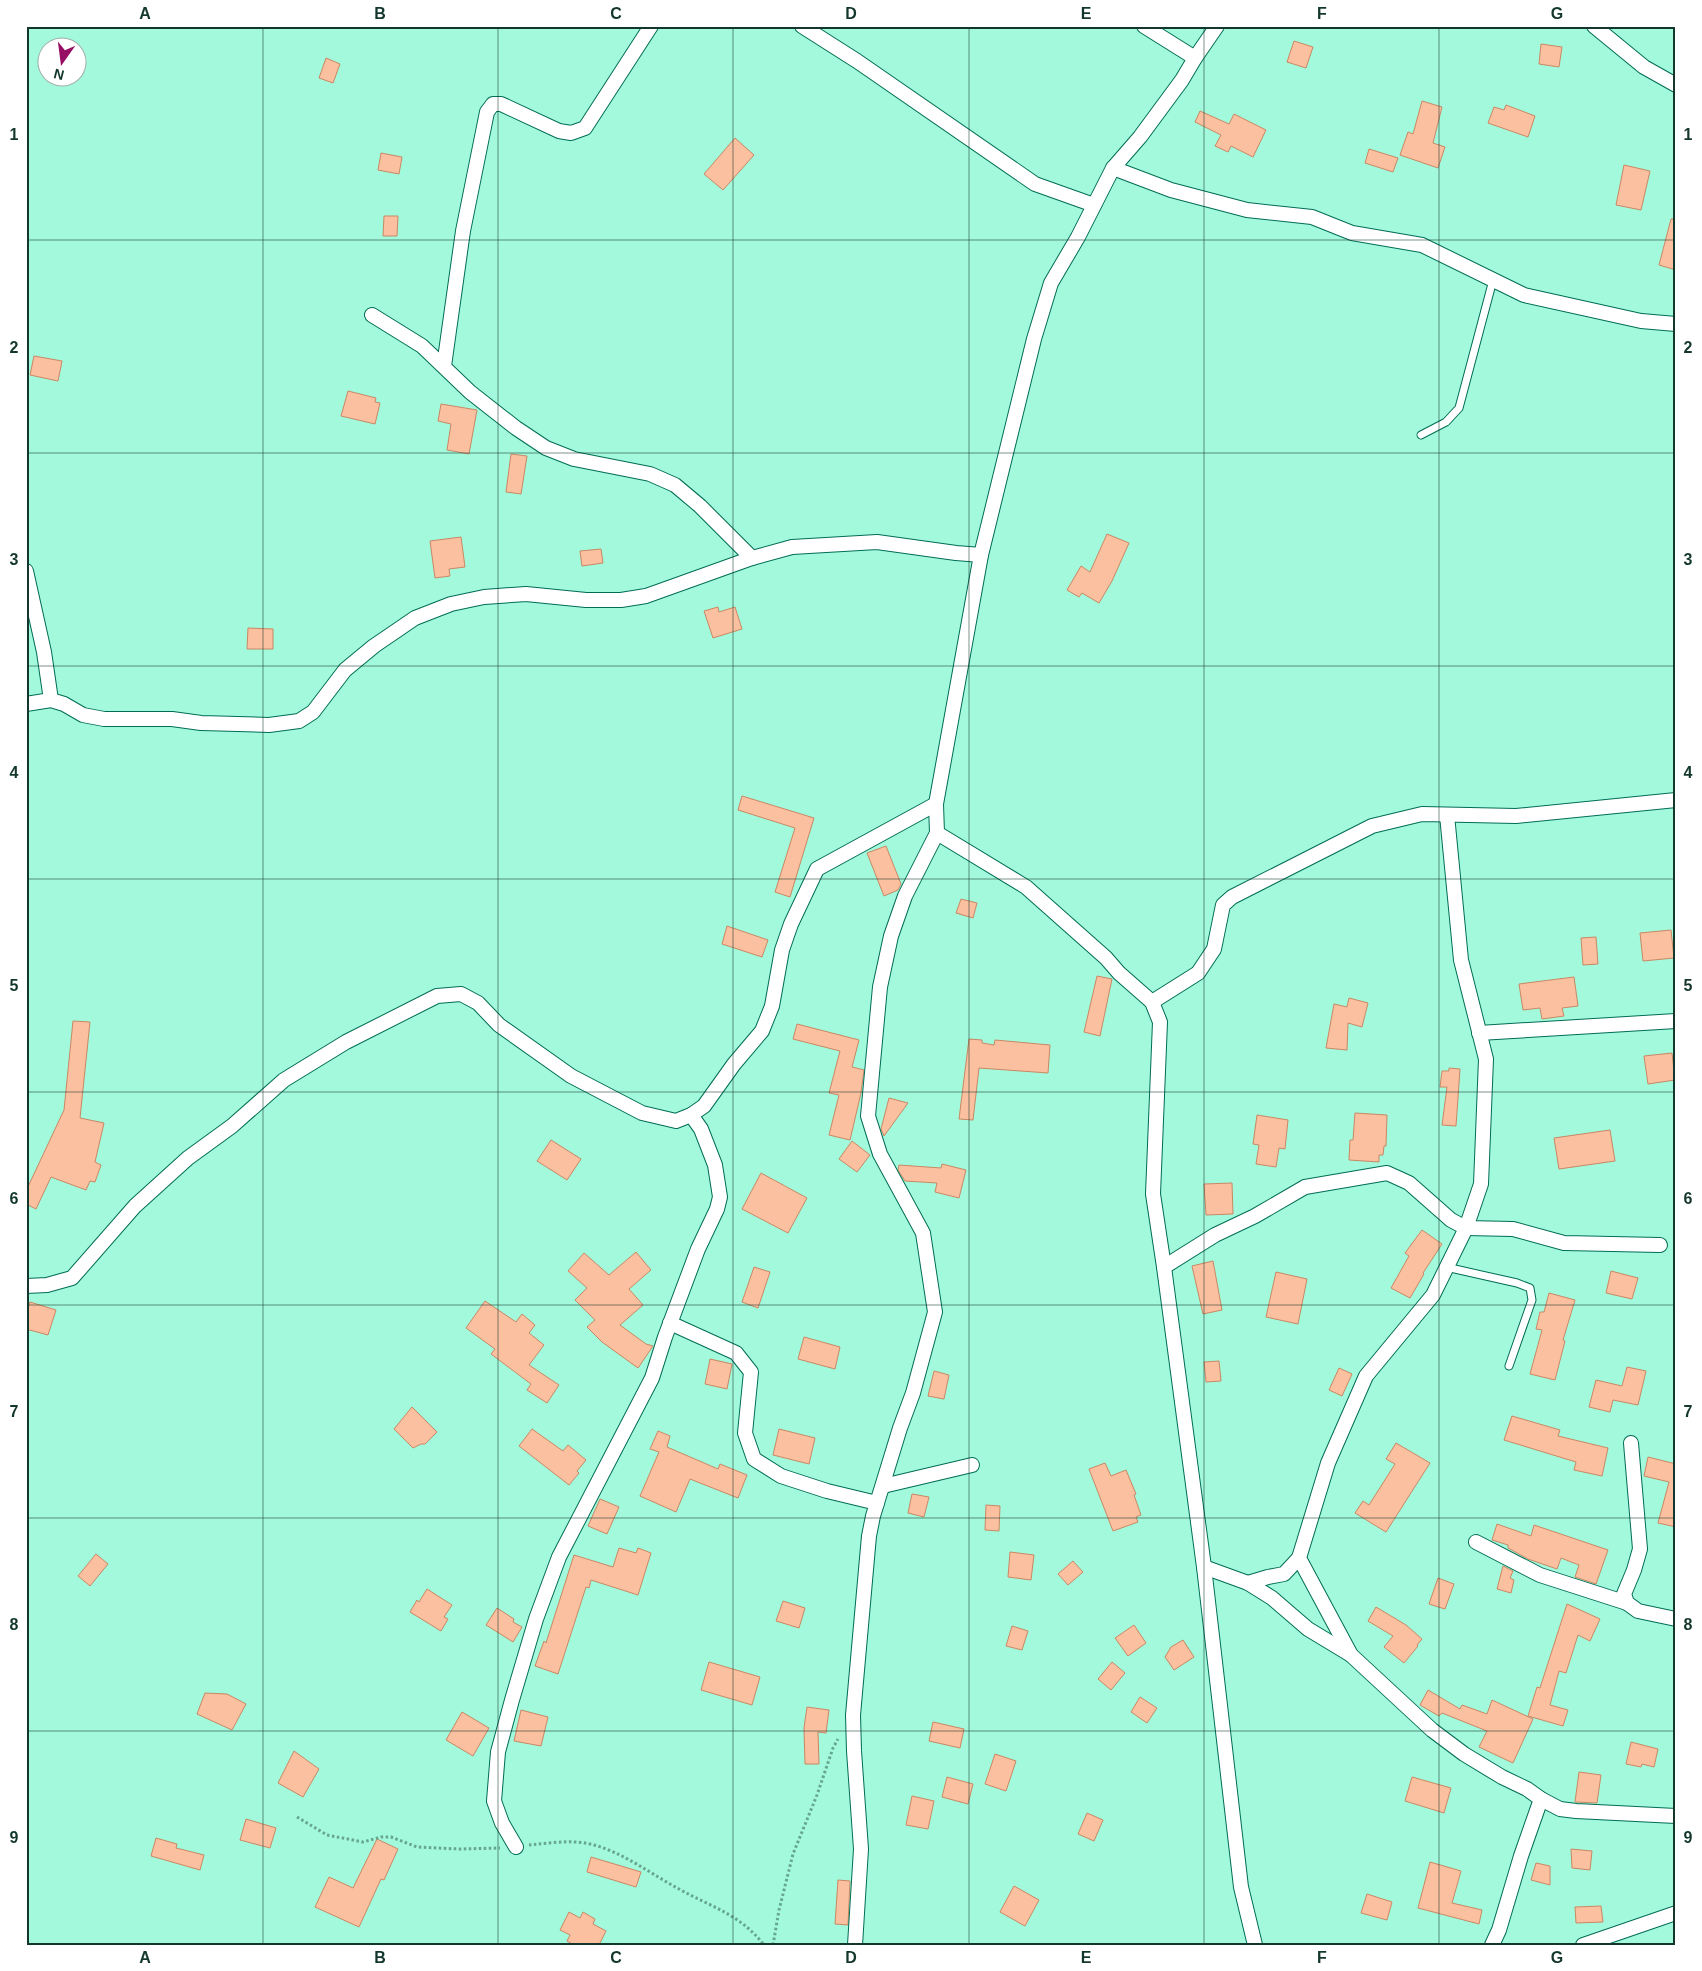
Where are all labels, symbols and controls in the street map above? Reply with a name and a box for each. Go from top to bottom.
text: A [139,5,151,22]
text: B [374,5,386,22]
text: C [610,5,622,22]
text: D [845,5,857,22]
text: E [1081,5,1092,22]
text: F [1317,5,1327,22]
text: G [1551,5,1563,22]
north arrow [38,38,88,88]
text: N [52,66,66,84]
text: 1 [10,126,19,143]
text: 1 [1684,126,1693,143]
text: 2 [10,339,19,356]
text: 2 [1684,339,1693,356]
text: 3 [10,551,19,568]
text: 3 [1684,551,1693,568]
text: 4 [10,764,19,781]
text: 4 [1684,764,1693,781]
text: 5 [10,977,19,994]
text: 5 [1684,977,1693,994]
text: 6 [10,1190,19,1207]
text: 6 [1684,1190,1693,1207]
text: 7 [10,1403,19,1420]
text: 7 [1684,1403,1693,1420]
text: 8 [10,1616,19,1633]
text: 8 [1684,1616,1693,1633]
text: 9 [10,1829,19,1846]
text: 9 [1684,1829,1693,1846]
text: A [139,1949,151,1966]
text: B [374,1949,386,1966]
text: C [610,1949,622,1966]
text: D [845,1949,857,1966]
text: E [1081,1949,1092,1966]
text: F [1317,1949,1327,1966]
text: G [1551,1949,1563,1966]

